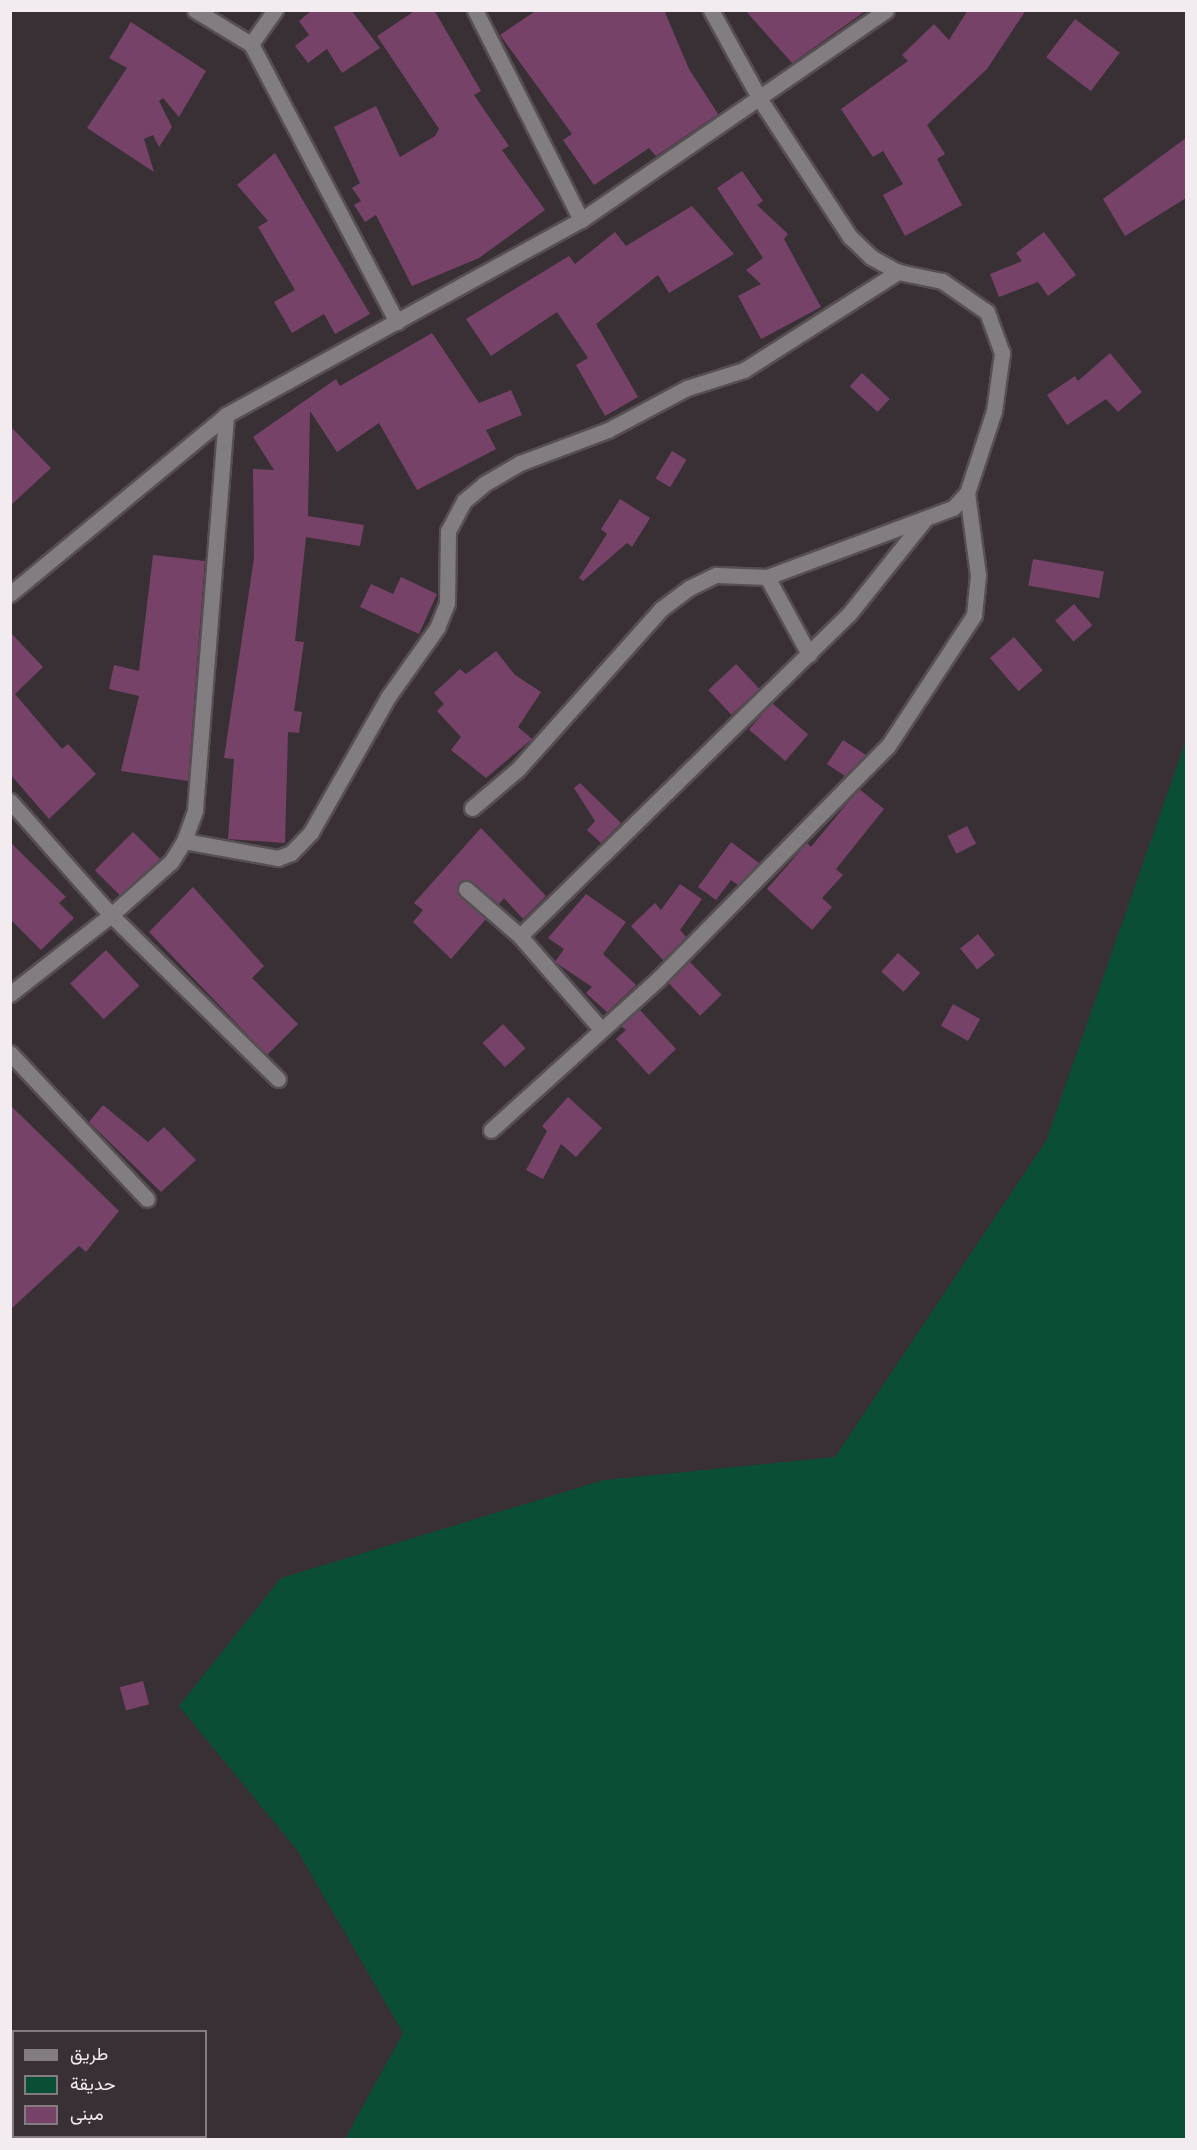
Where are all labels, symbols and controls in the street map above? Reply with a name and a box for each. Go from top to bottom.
legend [12,2030,207,2138]
text: طريق [70,2041,108,2066]
text: حديقة [70,2071,116,2096]
text: مبنى [70,2101,104,2126]

